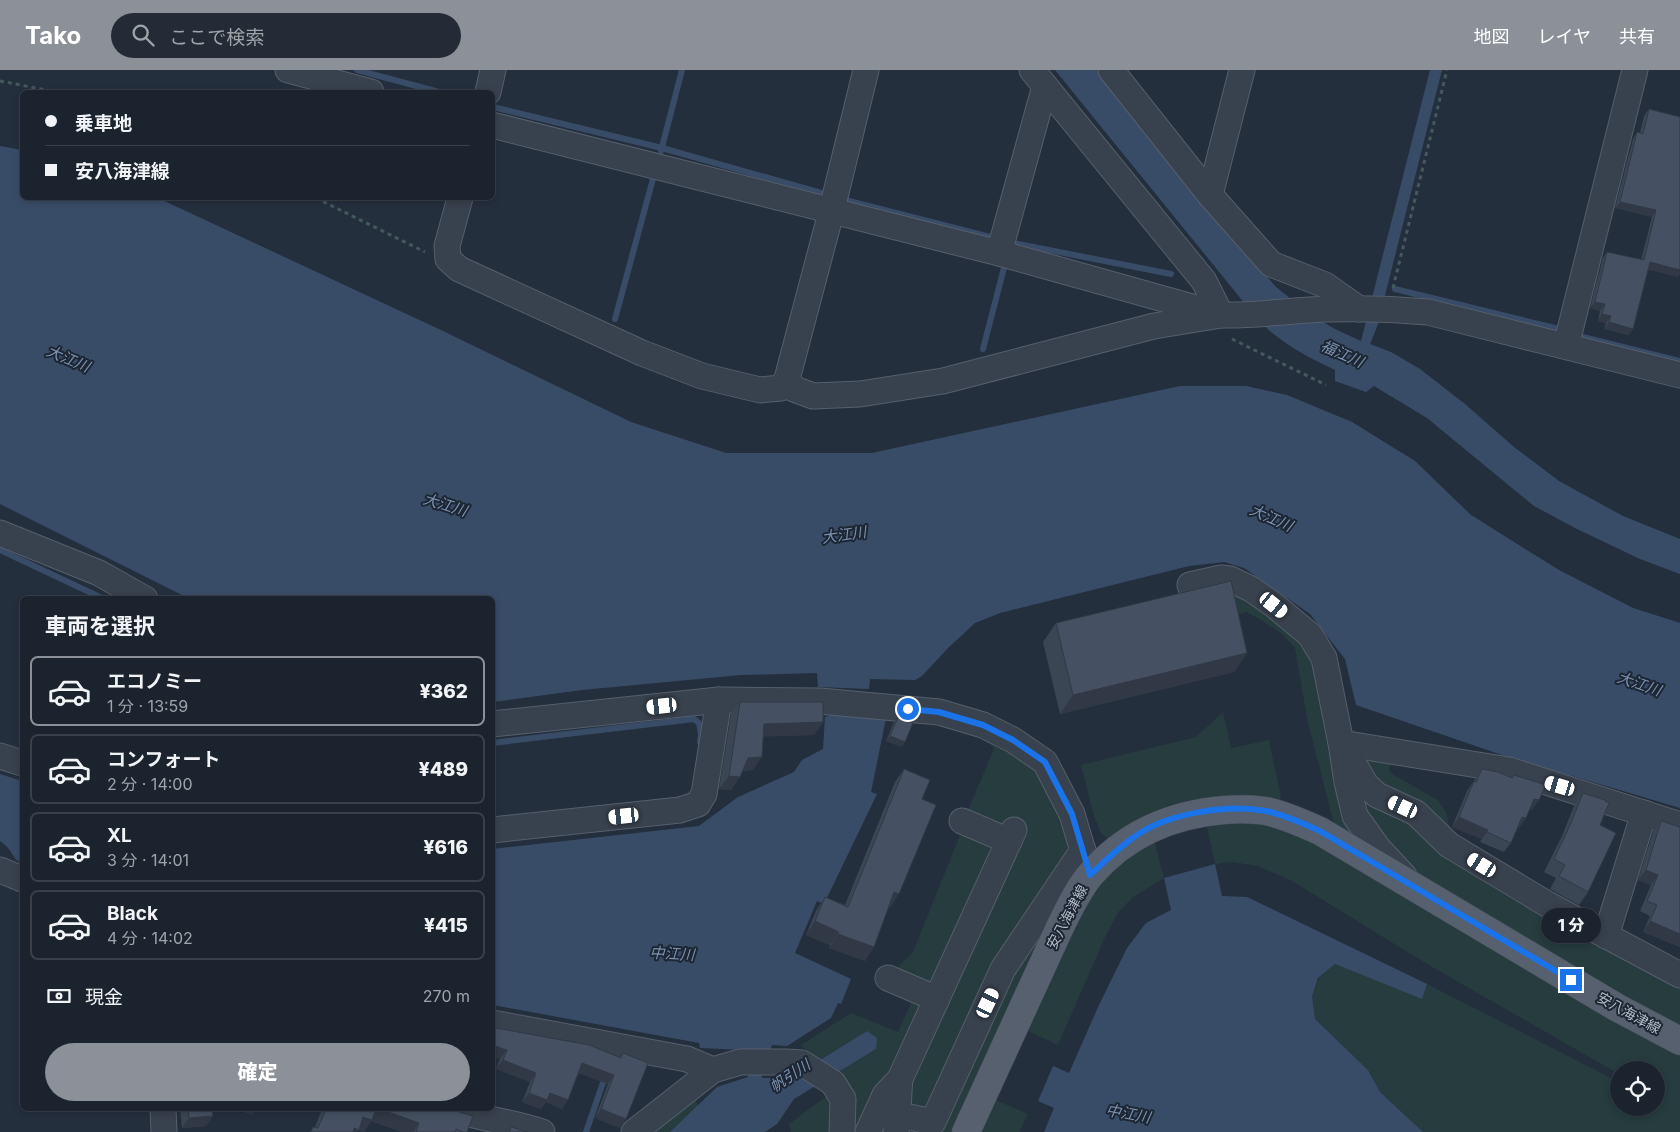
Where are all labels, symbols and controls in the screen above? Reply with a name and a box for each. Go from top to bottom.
search box [111,13,461,58]
text: Tako [25,21,81,50]
icon: search [129,21,157,49]
text: ここで検索 [169,26,264,49]
text: 地図 [1474,26,1510,47]
text: レイヤ [1538,26,1591,47]
text: 共有 [1619,26,1655,47]
text: 乗車地 [75,112,132,135]
text: 安八海津線 [75,160,170,183]
water label: 福江川 [1318,336,1368,372]
water label: 大江川 [44,341,94,377]
water label: 大江川 [421,489,471,521]
water label: 大江川 [1247,500,1297,536]
water label: 大江川 [820,522,870,547]
car [1257,590,1290,620]
text: 車両を選択 [45,613,155,639]
water label: 大江川 [1615,667,1665,700]
icon: car [47,669,92,714]
text: エコノミー [107,670,202,693]
text: ¥362 [420,680,468,703]
text: 1 分 · 13:59 [107,696,188,716]
car [646,697,677,715]
route start [897,698,919,720]
icon: car [47,747,92,792]
text: コンフォート [107,748,220,771]
text: ¥489 [419,758,468,781]
text: 2 分 · 14:00 [107,774,193,794]
car [1543,774,1576,798]
car [1386,794,1419,820]
car [608,807,639,825]
text: XL [107,824,132,847]
icon: car [47,825,92,870]
text: ¥616 [423,836,468,859]
text: 3 分 · 14:01 [107,850,189,870]
car [1465,851,1498,879]
street label: 安八海津線 [1043,882,1090,952]
text: Black [107,902,158,925]
icon: car [47,903,92,948]
callout: 1 分 [1541,908,1601,942]
text: ¥415 [424,914,468,937]
text: 1 分 [1558,915,1584,935]
text: 4 分 · 14:02 [107,928,193,948]
water label: 中江川 [649,943,697,964]
route end [1560,969,1582,991]
icon: cash [45,982,73,1010]
text: 現金 [85,986,123,1009]
text: 270 m [423,986,470,1006]
car [974,986,1001,1020]
street label: 安八海津線 [1595,988,1664,1037]
button: 確定 [45,1043,470,1101]
water label: 帆引川 [766,1054,815,1096]
map controls [1610,1061,1665,1116]
button: locate [1610,1061,1665,1116]
water label: 中江川 [1104,1100,1154,1127]

